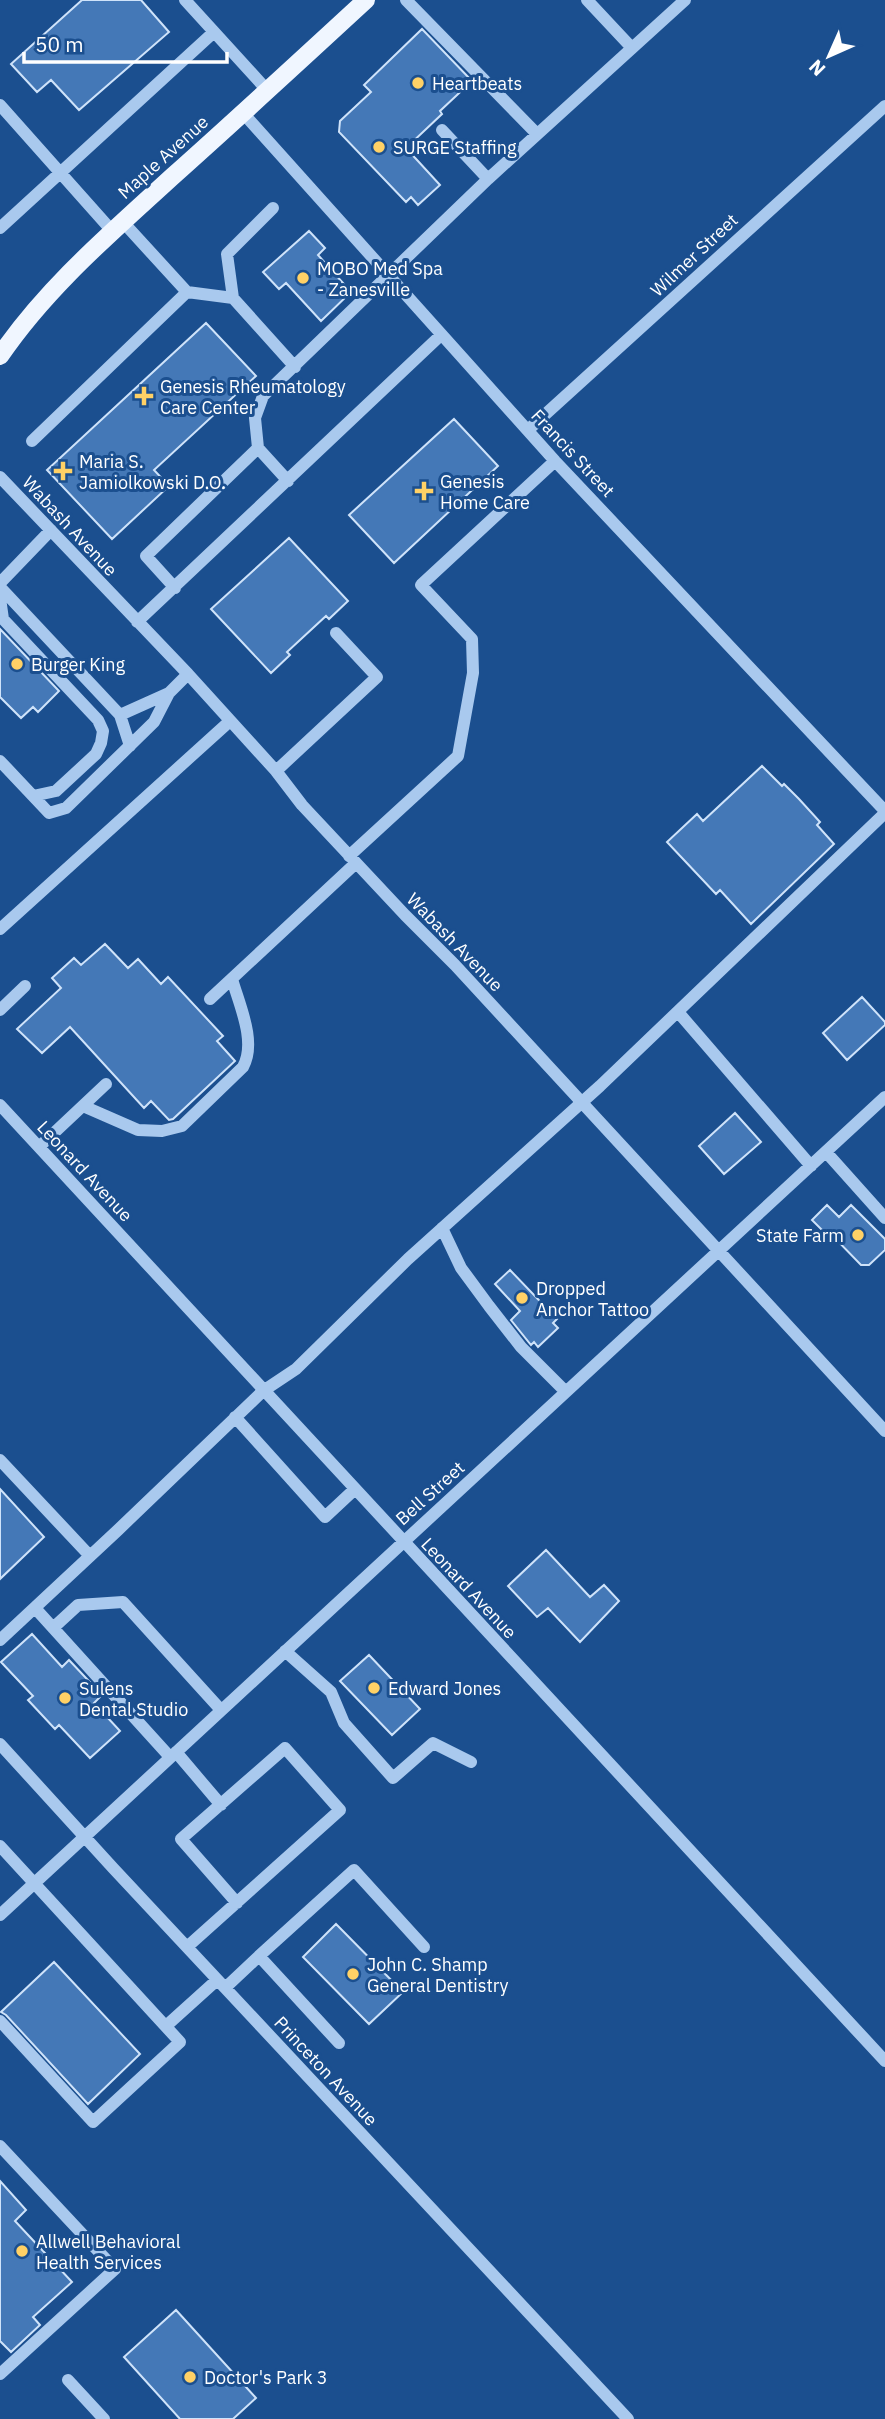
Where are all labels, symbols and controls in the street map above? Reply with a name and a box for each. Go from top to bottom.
scale bar [24,21,228,65]
north arrow [794,21,864,91]
text: 50 m [35,30,84,58]
text: N [804,55,830,81]
place label: Heartbeats [432,72,522,95]
marker: Heartbeats [410,75,426,91]
street label: Maple Avenue [113,110,213,204]
place label: SURGE Staffing [393,136,517,159]
marker: SURGE Staffing [371,139,387,155]
street label: Wilmer Street [645,209,743,301]
place label: MOBO Med Spa - Zanesville [317,257,443,301]
marker: MOBO Med Spa - Zanesville [295,270,311,286]
place label: Genesis Rheumatology Care Center [160,375,346,419]
marker: Genesis Rheumatology Care Center [134,386,154,406]
street label: Francis Street [526,404,620,502]
place label: Maria S. Jamiolkowski D.O. [79,450,226,494]
marker: Maria S. Jamiolkowski D.O. [53,461,73,481]
place label: Genesis Home Care [440,470,530,514]
street label: Wabash Avenue [18,471,122,581]
marker: Genesis Home Care [414,481,434,501]
place label: Burger King [31,653,125,676]
marker: Burger King [9,656,25,672]
street label: Wabash Avenue [402,888,508,996]
street label: Leonard Avenue [32,1116,138,1226]
place label: State Farm [756,1224,844,1247]
marker: State Farm [850,1227,866,1243]
place label: Dropped Anchor Tattoo [536,1277,649,1321]
marker: Dropped Anchor Tattoo [514,1290,530,1306]
street label: Bell Street [391,1456,469,1530]
street label: Leonard Avenue [416,1533,522,1643]
place label: Sulens Dental Studio [79,1677,188,1721]
place label: Edward Jones [388,1677,501,1700]
marker: Edward Jones [366,1680,382,1696]
marker: Sulens Dental Studio [57,1690,73,1706]
place label: John C. Shamp General Dentistry [367,1953,509,1997]
marker: John C. Shamp General Dentistry [345,1966,361,1982]
street label: Princeton Avenue [269,2011,383,2131]
place label: Allwell Behavioral Health Services [36,2230,181,2274]
marker: Allwell Behavioral Health Services [14,2243,30,2259]
place label: Doctor's Park 3 [204,2366,328,2389]
marker: Doctor's Park 3 [182,2369,198,2385]

